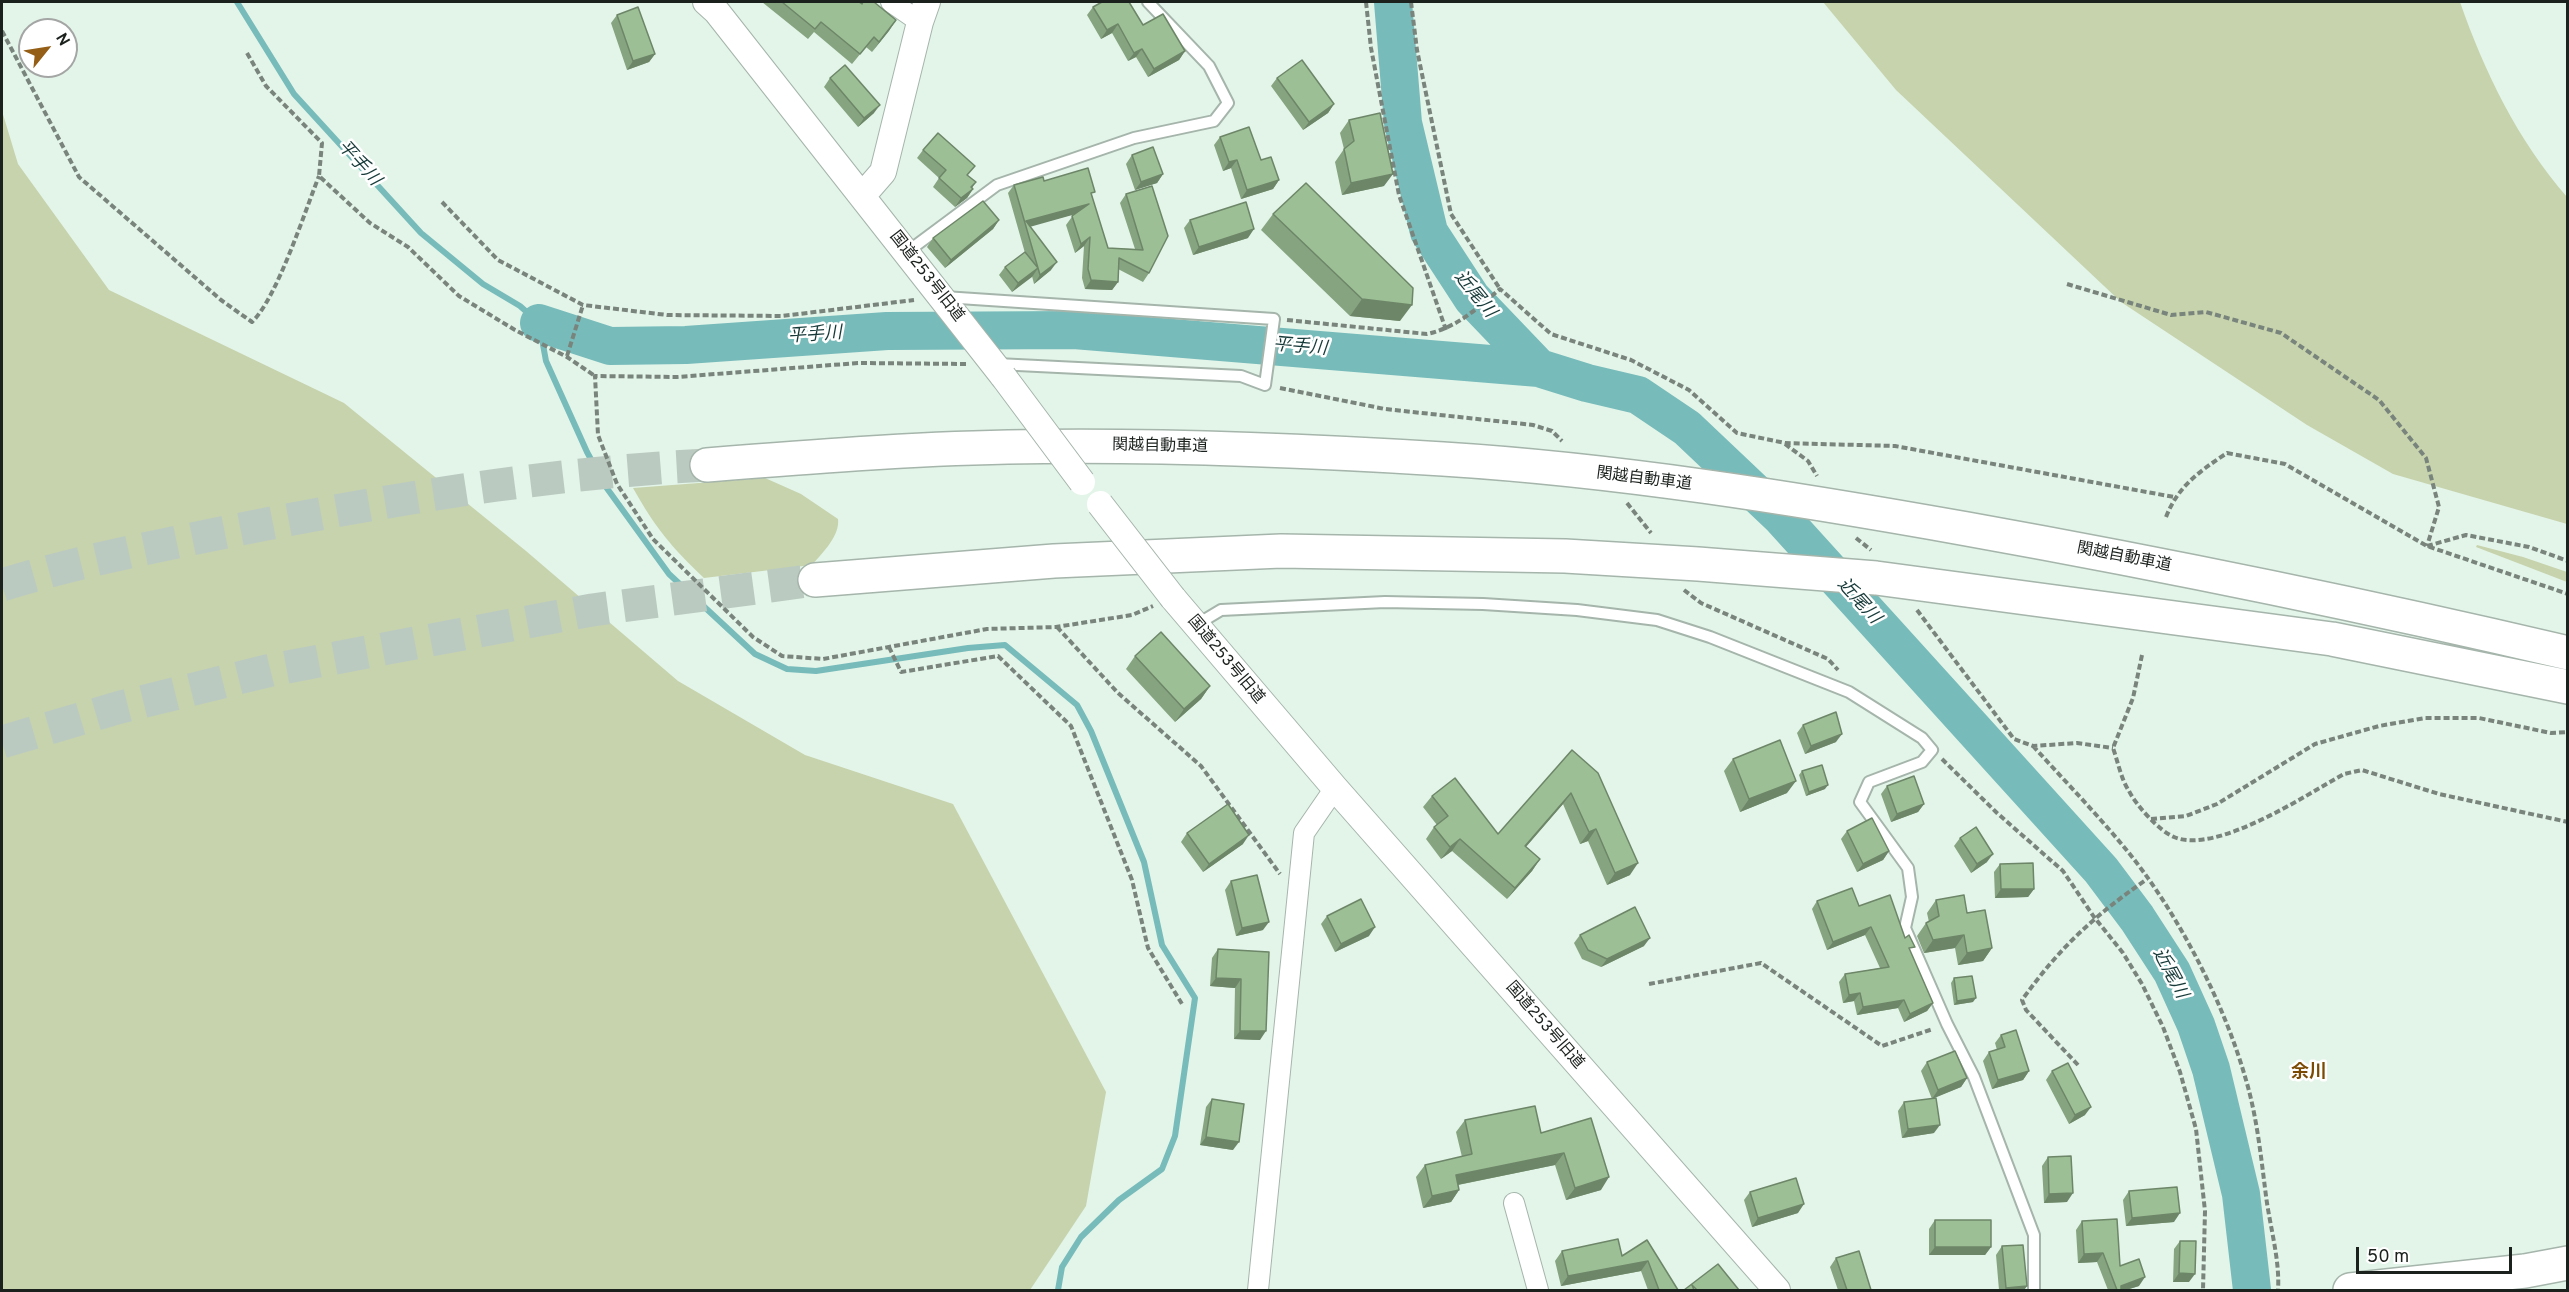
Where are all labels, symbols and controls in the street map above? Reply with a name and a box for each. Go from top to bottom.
north arrow [18,18,78,78]
text: N [50,30,73,50]
water label: 平手川 [332,137,384,191]
street label: 国道253号旧道 [885,228,967,326]
water label: 近尾川 [1449,267,1499,323]
water label: 平手川 [787,323,843,349]
water label: 平手川 [1272,335,1328,361]
street label: 関越自動車道 [1112,437,1208,457]
street label: 関越自動車道 [1595,465,1693,495]
street label: 関越自動車道 [2075,539,2173,577]
water label: 近尾川 [1832,575,1884,629]
street label: 国道253号旧道 [1182,612,1268,708]
water label: 近尾川 [2147,945,2191,1003]
street label: 国道253号旧道 [1501,978,1587,1074]
district label: 余川 [2291,1062,2327,1084]
scale bar [2359,1235,2515,1273]
text: 50 m [2367,1246,2409,1269]

